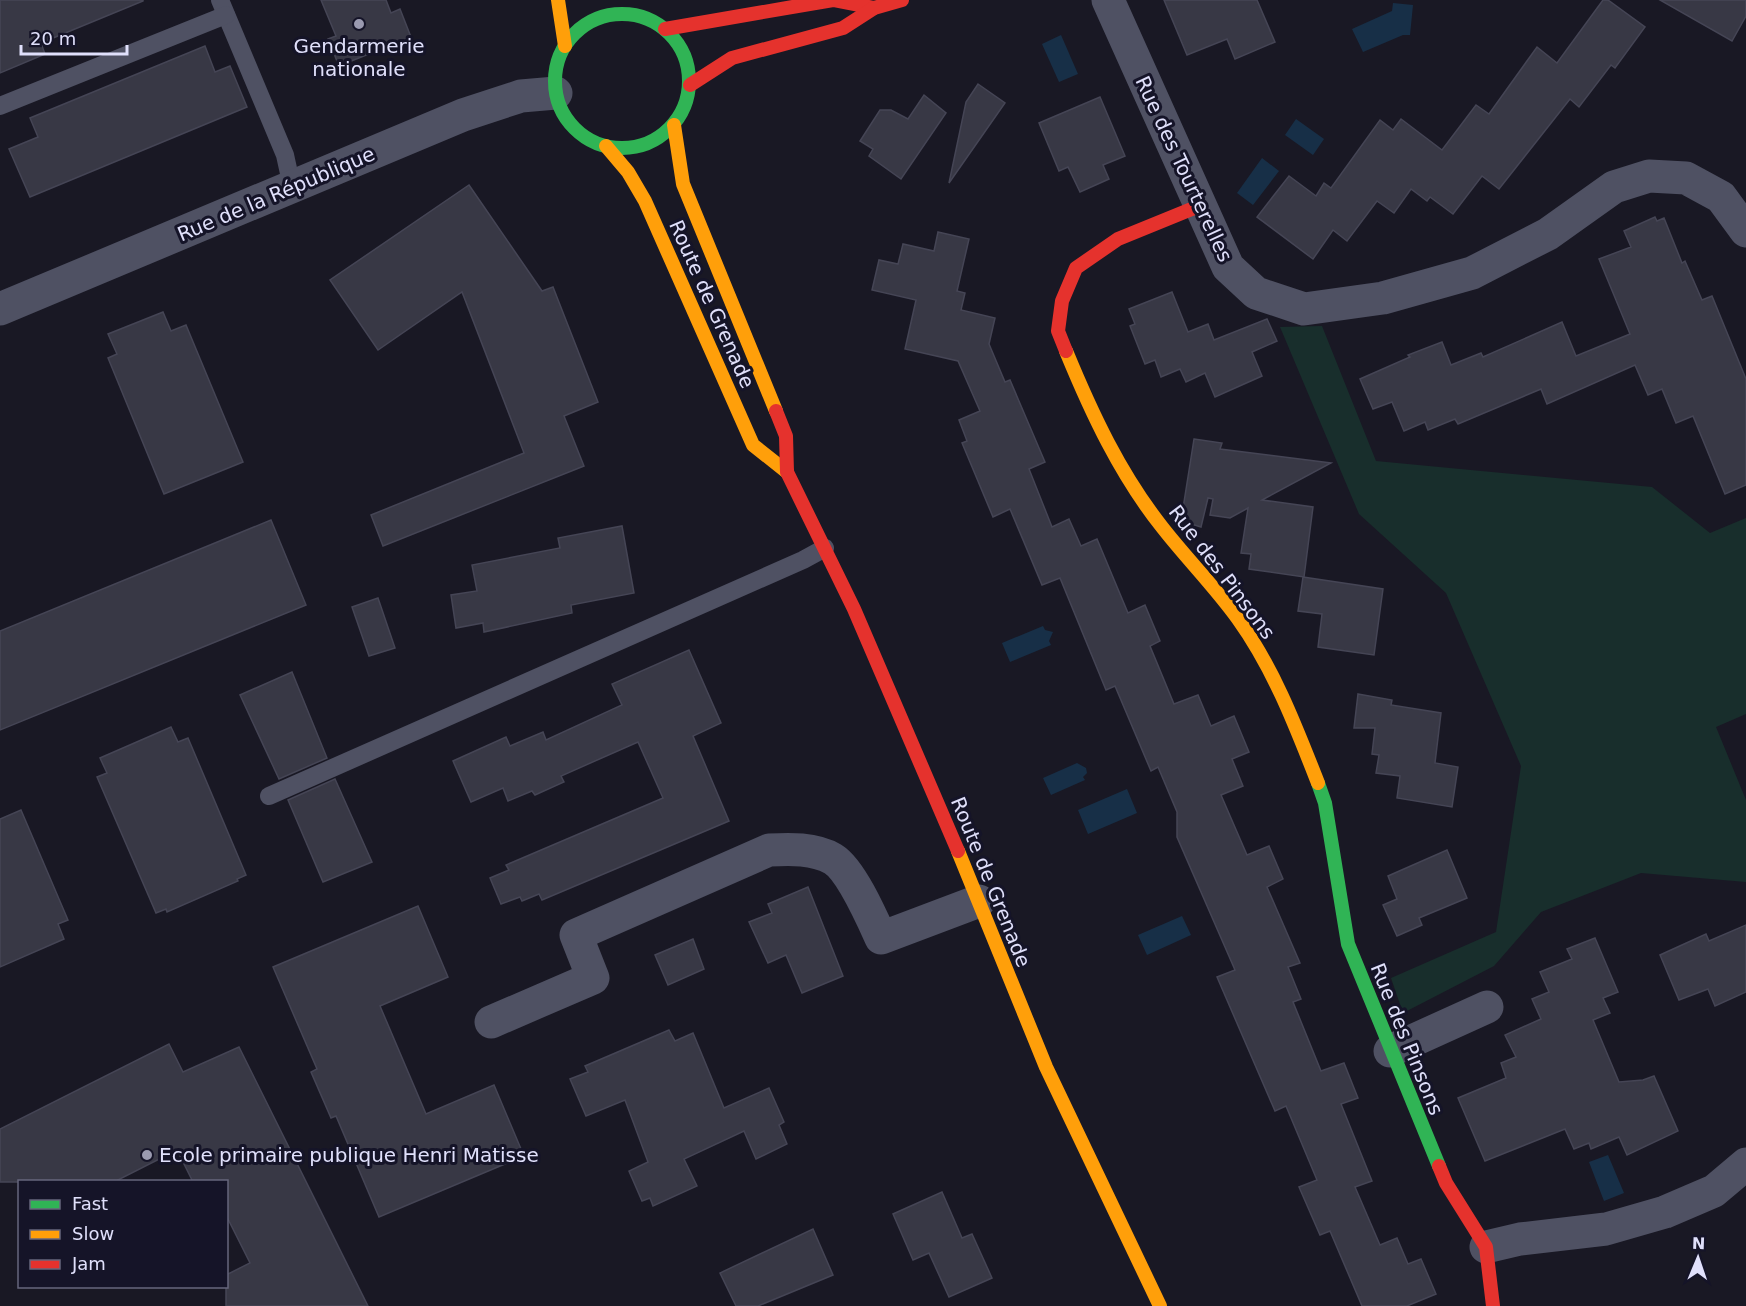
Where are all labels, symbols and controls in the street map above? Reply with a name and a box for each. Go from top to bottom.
marker: Gendarmerie nationale [352,17,366,31]
scale bar [21,18,128,56]
text: 20 m [30,28,76,49]
place label: Gendarmerie nationale [293,34,425,81]
street label: Rue des Tourterelles [1130,72,1238,266]
street label: Rue de la République [174,142,378,246]
street label: Route de Grenade [664,216,760,392]
street label: Rue des Pinsons [1164,500,1280,644]
street label: Route de Grenade [946,793,1036,971]
street label: Rue des Pinsons [1366,960,1448,1118]
place label: Ecole primaire publique Henri Matisse [159,1143,539,1167]
marker: Ecole primaire publique Henri Matisse [140,1148,154,1162]
legend [18,1180,228,1288]
text: Fast [72,1193,108,1214]
text: Slow [72,1223,114,1244]
north arrow [1668,1228,1728,1288]
text: N [1691,1234,1706,1253]
text: Jam [71,1253,106,1274]

